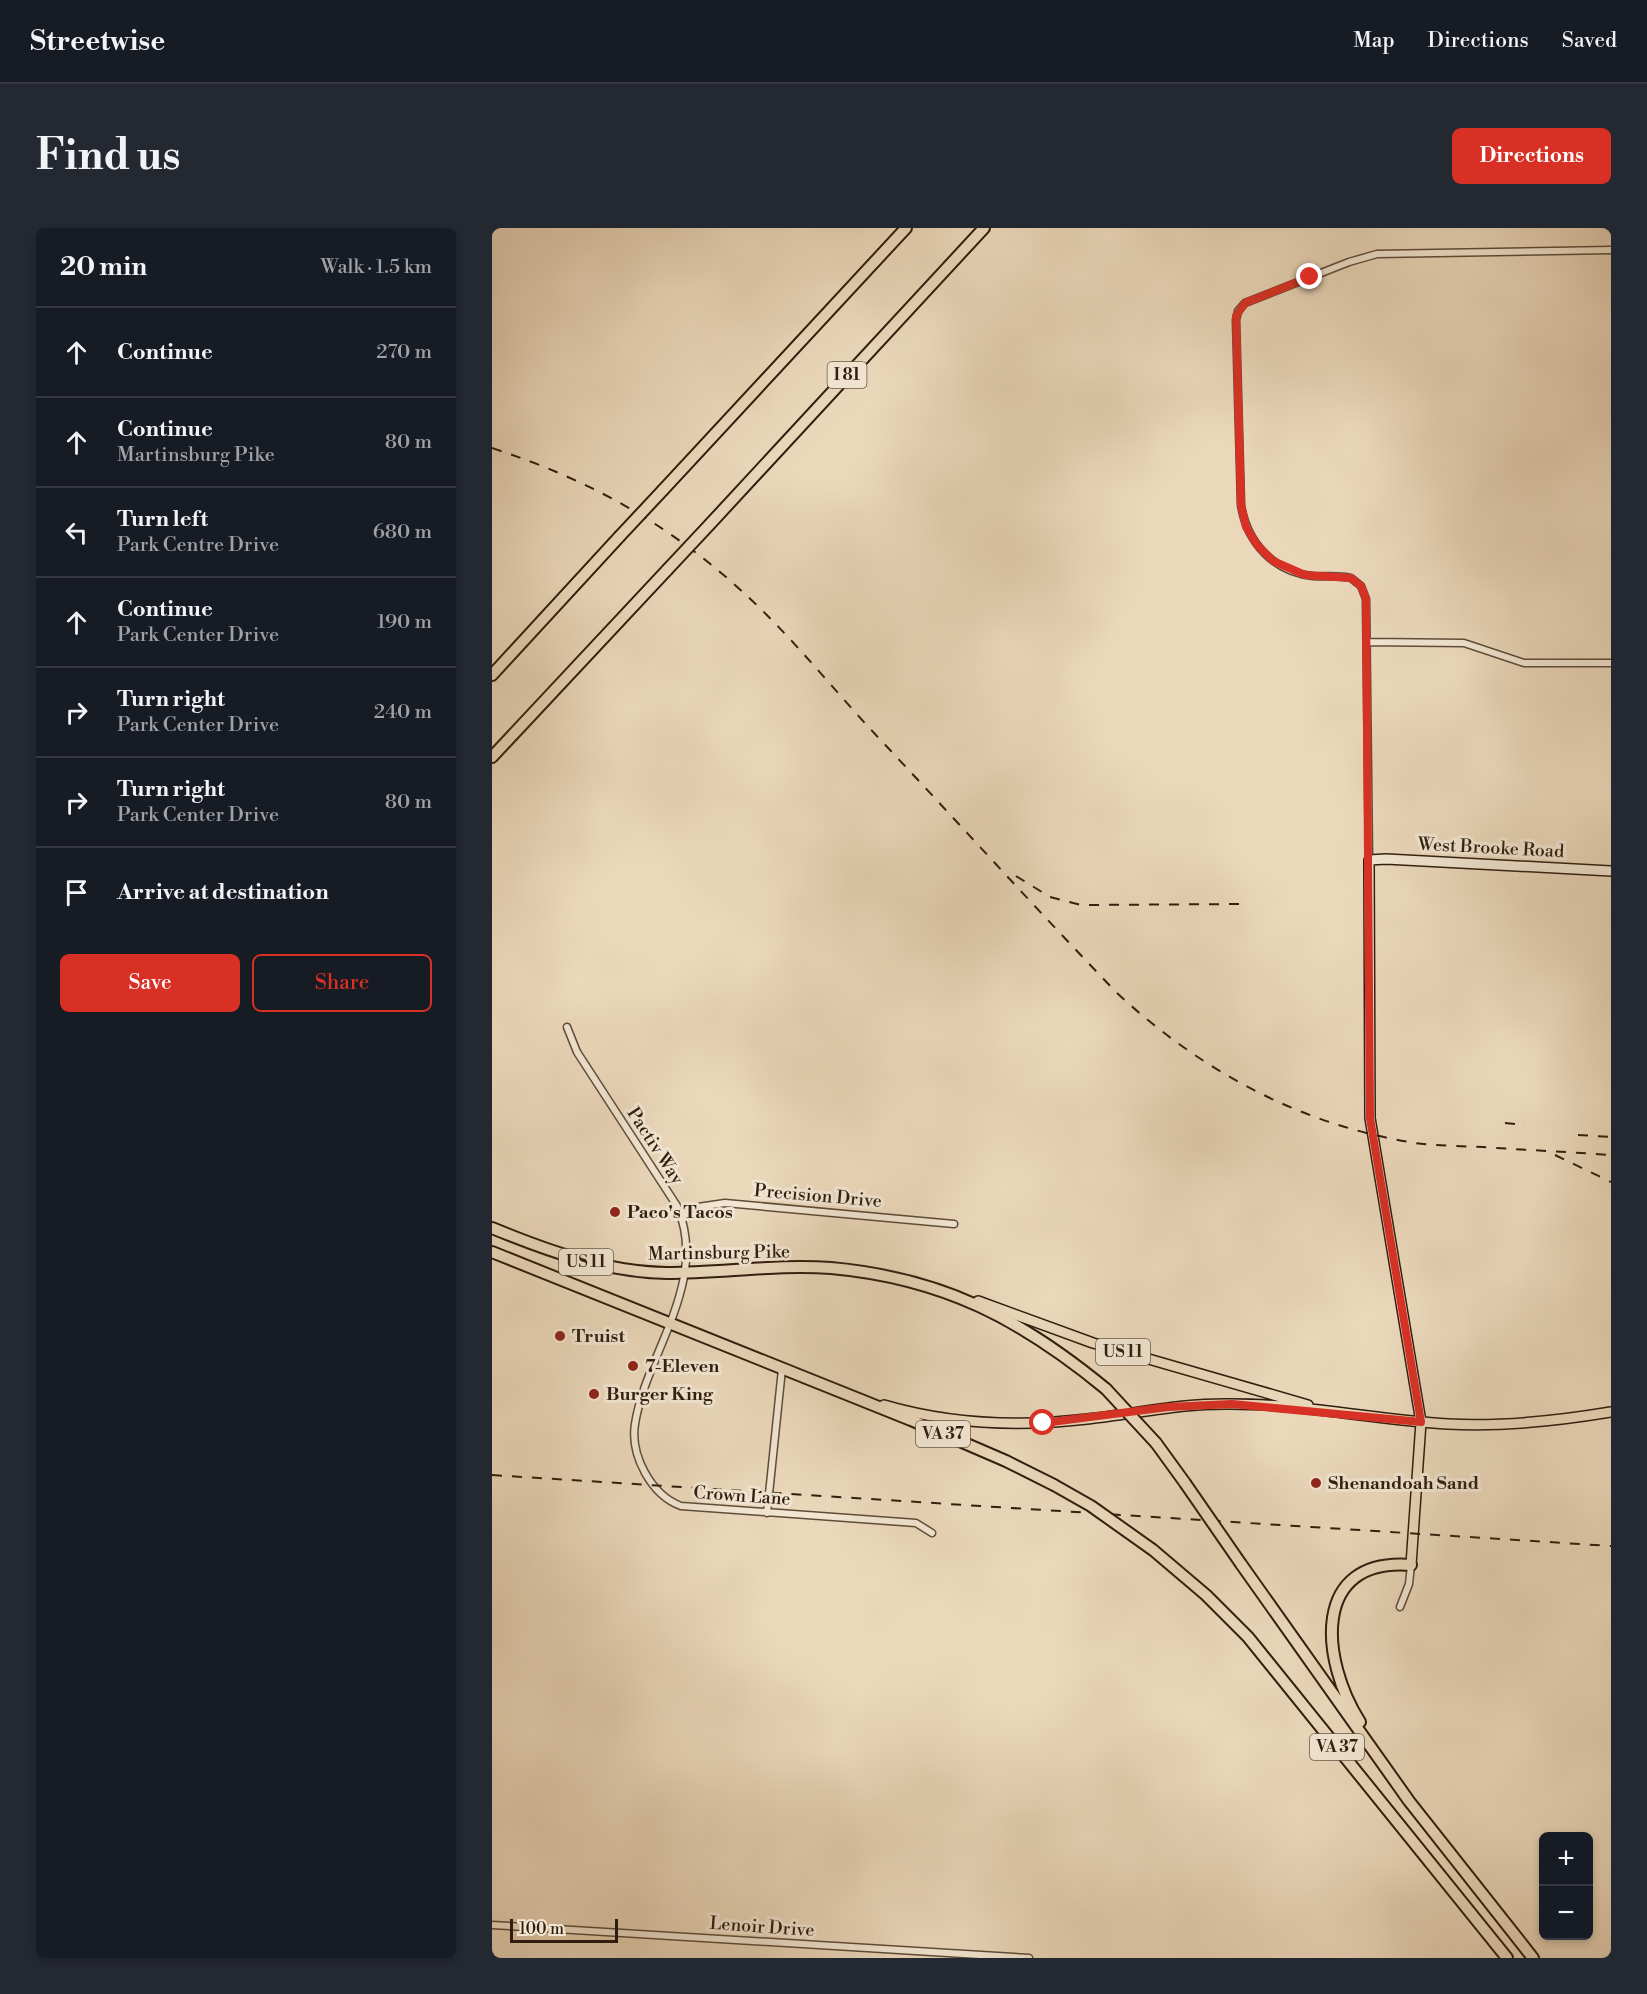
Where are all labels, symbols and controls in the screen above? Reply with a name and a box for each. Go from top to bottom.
text: Streetwise [30,24,165,59]
text: Map [1353,28,1395,54]
text: Directions [1428,28,1529,54]
text: Saved [1562,28,1617,54]
button: Directions [1452,128,1611,184]
text: Find us [36,130,180,183]
text: 20 min [60,251,147,283]
text: Walk · 1.5 km [321,255,432,280]
route end [1296,263,1322,289]
icon: ahead [60,336,93,369]
text: Continue [117,339,213,366]
text: 270 m [376,340,432,365]
road number: I 81 [828,362,866,388]
text: Continue [117,416,213,443]
icon: ahead [60,426,93,459]
text: 80 m [385,430,432,455]
text: Martinsburg Pike [117,443,275,468]
text: Turn left [117,506,208,533]
icon: left [60,516,93,549]
text: 680 m [373,520,432,545]
text: Park Centre Drive [117,533,279,558]
text: Continue [117,596,213,623]
icon: ahead [60,606,93,639]
text: 190 m [377,610,432,635]
text: Park Center Drive [117,623,279,648]
text: Turn right [117,686,225,713]
icon: right [60,696,93,729]
text: 240 m [374,700,432,725]
text: Park Center Drive [117,713,279,738]
text: Turn right [117,776,225,803]
icon: right [60,786,93,819]
text: 80 m [385,790,432,815]
text: Park Center Drive [117,803,279,828]
street label: West Brooke Road [1416,833,1566,863]
icon: arrive [60,876,93,909]
text: Arrive at destination [117,879,329,906]
button: Save [60,954,240,1012]
button: Share [252,954,432,1012]
street label: Pactiv Way [622,1103,689,1189]
street label: Precision Drive [753,1179,883,1213]
place label: Paco's Tacos [627,1201,733,1224]
marker: Paco's Tacos [608,1205,622,1219]
street label: Martinsburg Pike [648,1240,790,1266]
road number: US 11 [559,1249,613,1275]
place label: Truist [572,1325,625,1348]
marker: Truist [553,1329,567,1343]
road number: US 11 [1096,1339,1150,1365]
place label: 7-Eleven [645,1355,719,1378]
marker: 7-Eleven [626,1359,640,1373]
place label: Burger King [606,1383,714,1406]
marker: Burger King [587,1387,601,1401]
route start [1029,1409,1055,1435]
road number: VA 37 [916,1421,970,1447]
place label: Shenandoah Sand [1328,1472,1479,1495]
marker: Shenandoah Sand [1309,1476,1323,1490]
street label: Crown Lane [693,1481,791,1511]
road number: VA 37 [1310,1734,1364,1760]
map controls [1539,1832,1593,1940]
button: + [1539,1832,1593,1886]
button: − [1539,1886,1593,1940]
street label: Lenoir Drive [709,1912,815,1942]
scale bar [510,1916,618,1944]
text: 100 m [519,1919,564,1939]

